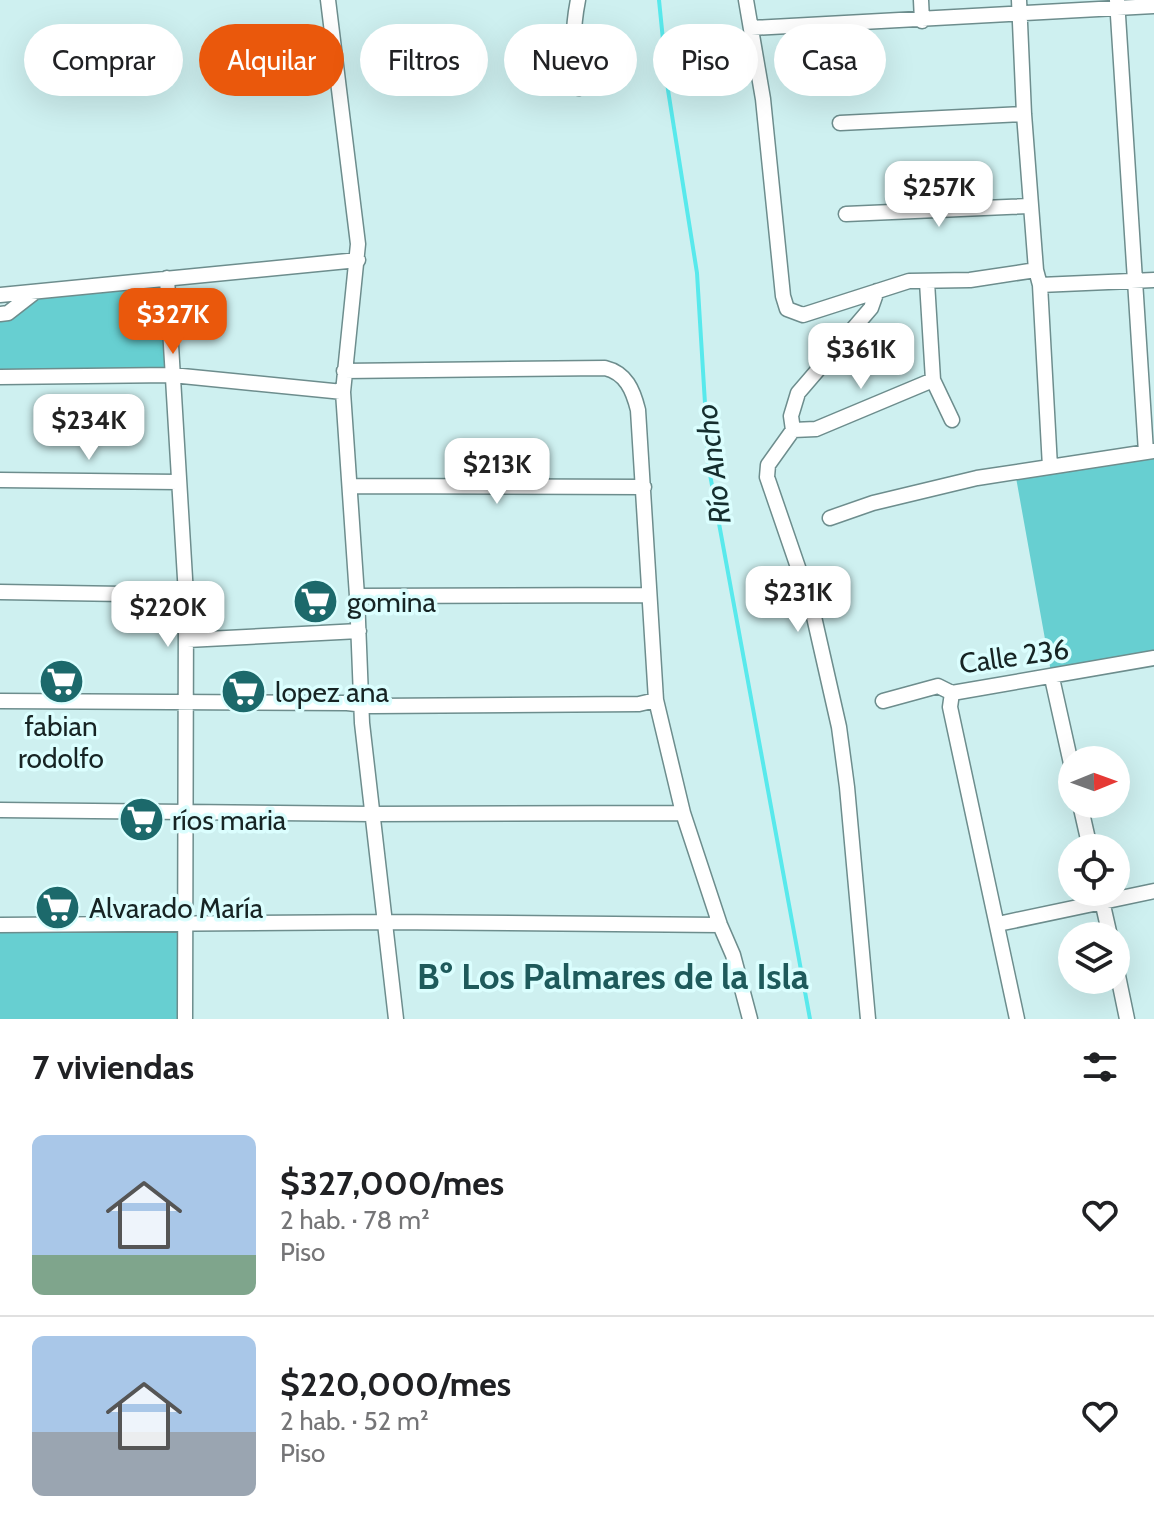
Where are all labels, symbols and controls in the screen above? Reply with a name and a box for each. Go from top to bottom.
chip: Comprar [24,24,183,96]
chip: Alquilar [199,24,344,96]
chip: Filtros [360,24,488,96]
chip: Nuevo [504,24,637,96]
chip: Piso [653,24,758,96]
chip: Casa [774,24,886,96]
pin: $257K [883,161,995,229]
text: $257K [903,171,975,203]
pin: $327K [117,288,229,356]
text: $327K [137,298,209,330]
pin: $361K [805,323,917,391]
text: $361K [826,333,896,365]
pin: $234K [33,394,145,462]
water label: Río Ancho [687,402,739,526]
text: $234K [51,404,127,436]
pin: $213K [441,438,553,506]
text: $213K [463,448,531,480]
pin: $231K [742,566,854,634]
text: $231K [764,576,832,608]
supermarket icon: gomina [292,578,340,626]
pin: $220K [112,581,224,649]
place label: gomina [347,585,436,619]
text: $220K [129,591,207,623]
street label: Calle 236 [957,632,1071,680]
supermarket icon: fabian rodolfo [37,658,85,706]
supermarket icon: lopez ana [220,668,268,716]
place label: lopez ana [275,675,389,709]
place label: fabian rodolfo [18,709,104,775]
north arrow [1058,746,1130,818]
map controls [1058,746,1130,994]
supermarket icon: ríos maria [117,796,165,844]
place label: ríos maria [172,803,287,837]
button: locate [1058,834,1130,906]
supermarket icon: Alvarado María [34,884,82,932]
place label: Alvarado María [89,891,264,925]
button: layers [1058,922,1130,994]
district label: Bº Los Palmares de la Isla [417,954,809,998]
icon: filters [1078,1045,1122,1089]
text: 7 viviendas [32,1046,194,1088]
text: $327,000/mes [280,1162,504,1204]
icon: home [96,1167,192,1263]
icon: heart [1078,1193,1122,1237]
text: 2 hab. · 78 m² [280,1204,430,1236]
text: Piso [280,1236,325,1268]
text: $220,000/mes [280,1363,511,1405]
icon: home [96,1368,192,1464]
icon: heart [1078,1394,1122,1438]
text: 2 hab. · 52 m² [280,1405,429,1437]
text: Piso [280,1437,325,1469]

